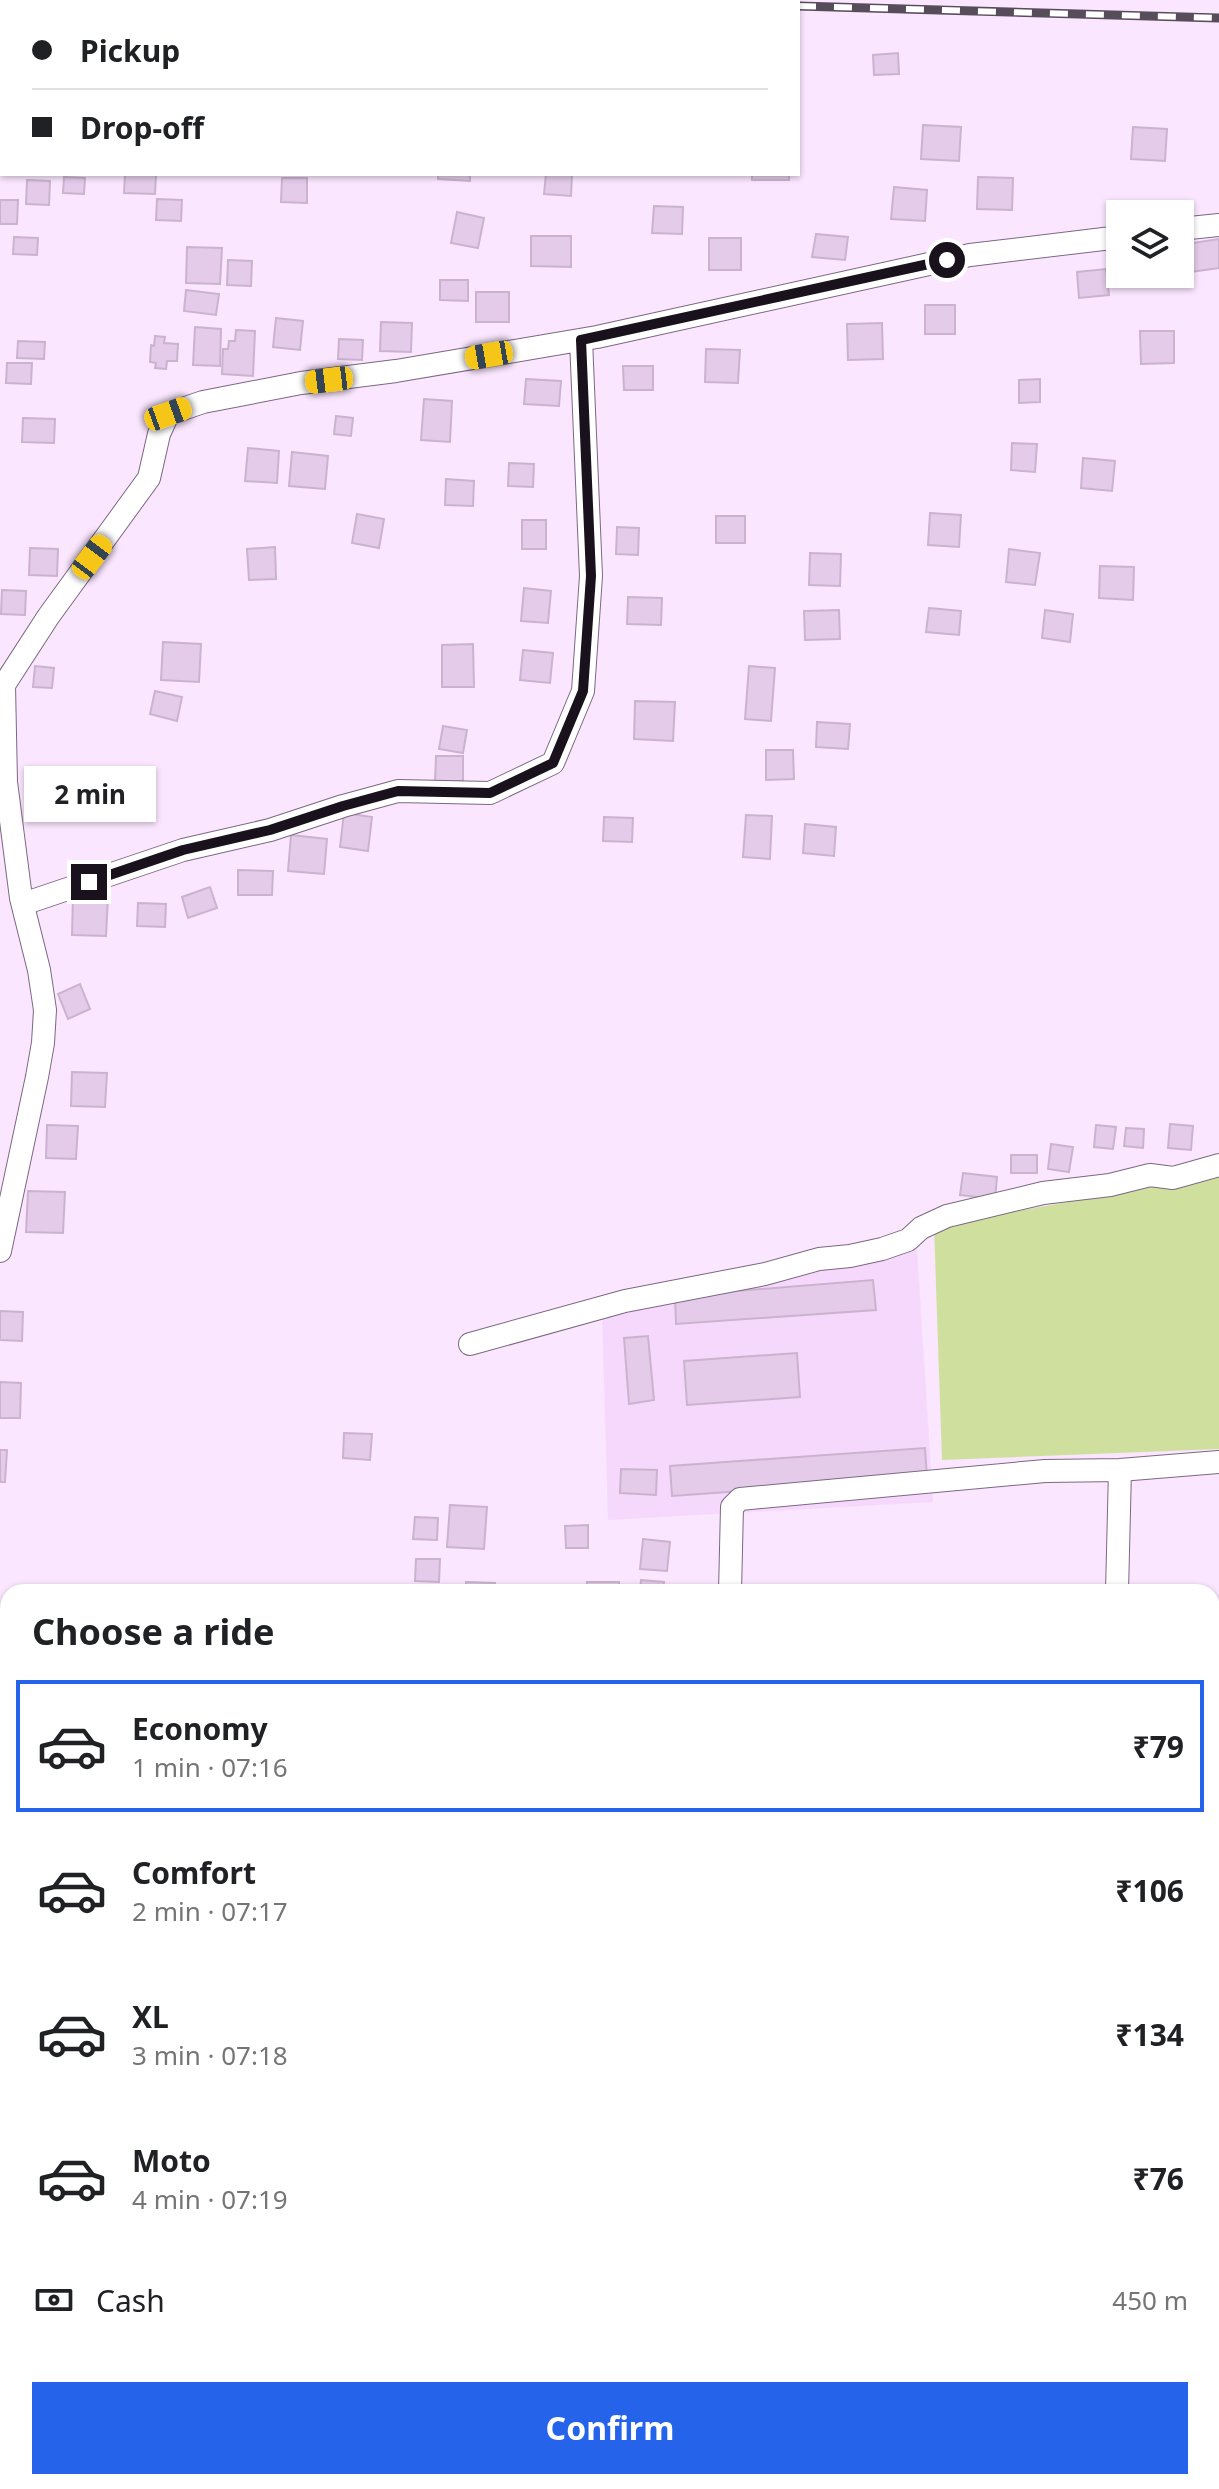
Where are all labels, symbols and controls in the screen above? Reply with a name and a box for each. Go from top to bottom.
text: Pickup [80,30,180,71]
text: Drop-off [80,107,204,148]
map controls [1106,200,1194,288]
button: layers [1106,200,1194,288]
route start [929,242,965,278]
car [463,339,515,371]
car [304,365,354,395]
car [141,395,195,433]
car [68,531,116,583]
callout: 2 min [23,766,155,822]
text: 2 min [54,776,126,812]
route end [71,864,107,900]
text: Choose a ride [32,1607,274,1656]
text: Economy [132,1708,268,1749]
icon: car [36,1710,108,1782]
text: ₹79 [1133,1726,1184,1767]
text: 1 min · 07:16 [132,1749,288,1785]
text: Comfort [132,1852,256,1893]
icon: car [36,1854,108,1926]
text: ₹106 [1115,1870,1184,1911]
text: 2 min · 07:17 [132,1893,288,1929]
text: XL [132,1996,169,2037]
icon: car [36,1998,108,2070]
text: ₹134 [1115,2014,1184,2055]
text: 3 min · 07:18 [132,2037,288,2073]
text: Moto [132,2140,211,2181]
icon: car [36,2142,108,2214]
text: ₹76 [1133,2158,1184,2199]
text: 4 min · 07:19 [132,2181,288,2217]
icon: cash [32,2278,76,2322]
text: Cash [96,2280,165,2321]
text: 450 m [1112,2282,1188,2318]
button: Confirm [32,2382,1188,2474]

